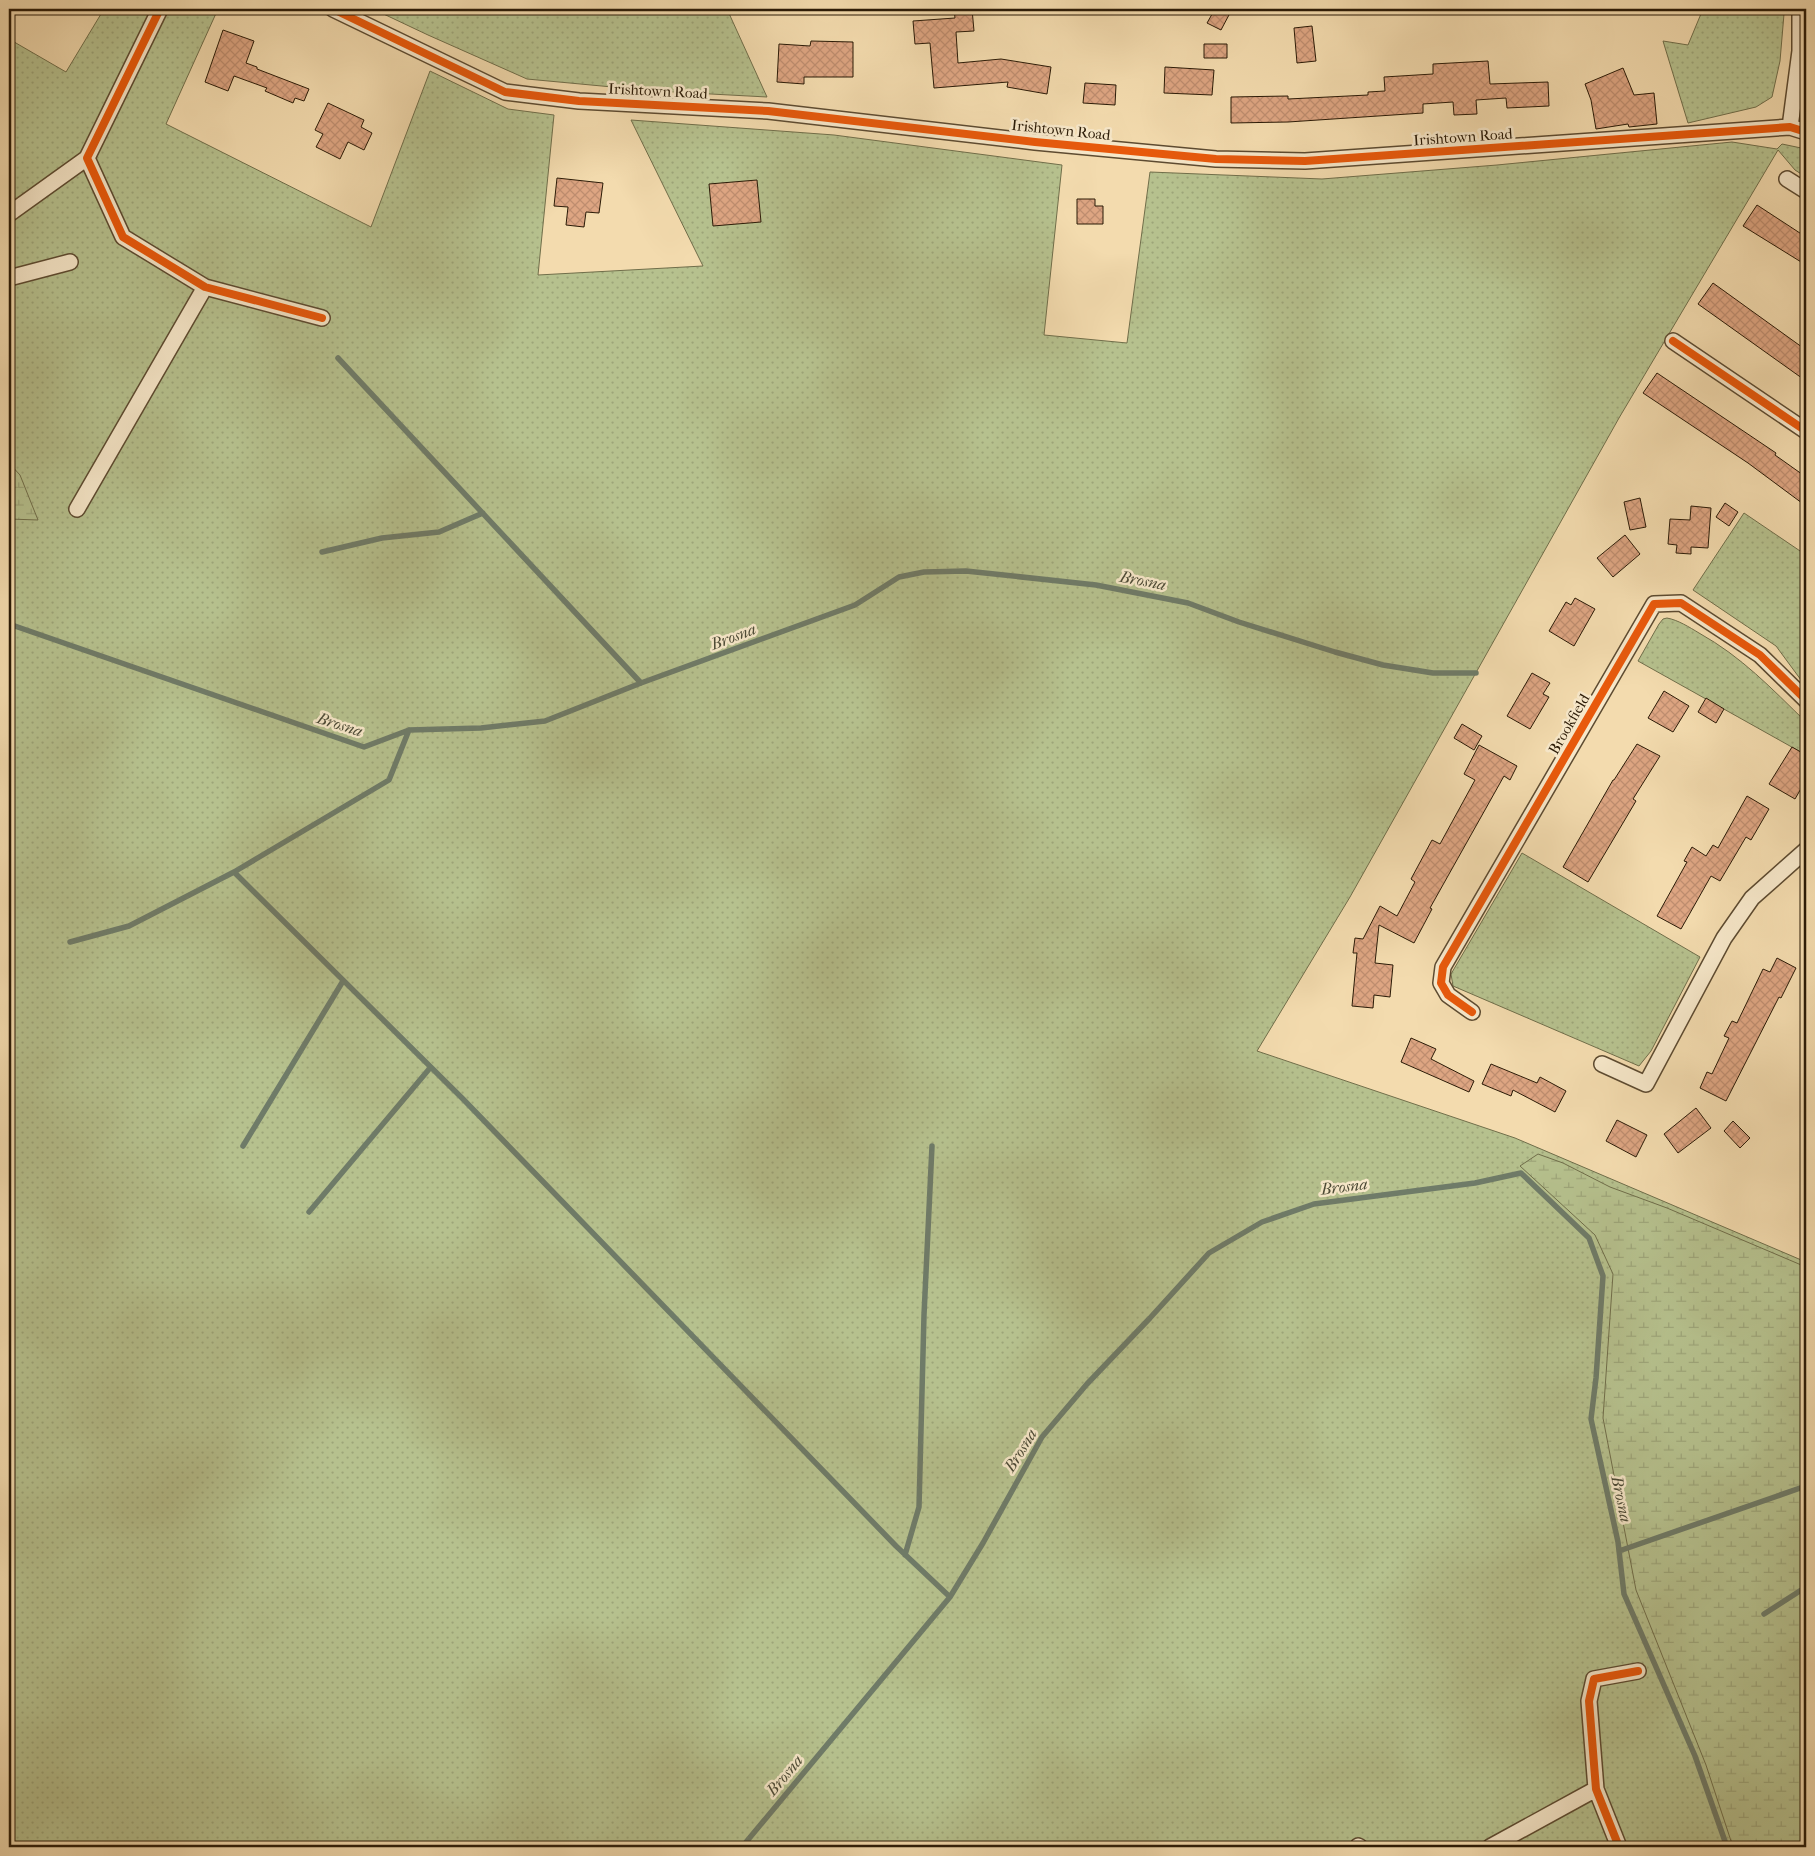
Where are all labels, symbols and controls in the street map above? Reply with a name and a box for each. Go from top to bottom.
street label: Irishtown Road [608,79,709,103]
street label: Irishtown Road [1011,116,1112,144]
street label: Irishtown Road [1413,124,1514,149]
water label: Brosna [1117,567,1168,594]
water label: Brosna [707,619,758,654]
street label: Brookfield [1545,690,1594,757]
water label: Brosna [314,708,365,741]
water label: Brosna [1319,1174,1368,1199]
water label: Brosna [999,1425,1041,1476]
water label: Brosna [1607,1473,1636,1524]
water label: Brosna [761,1751,807,1800]

